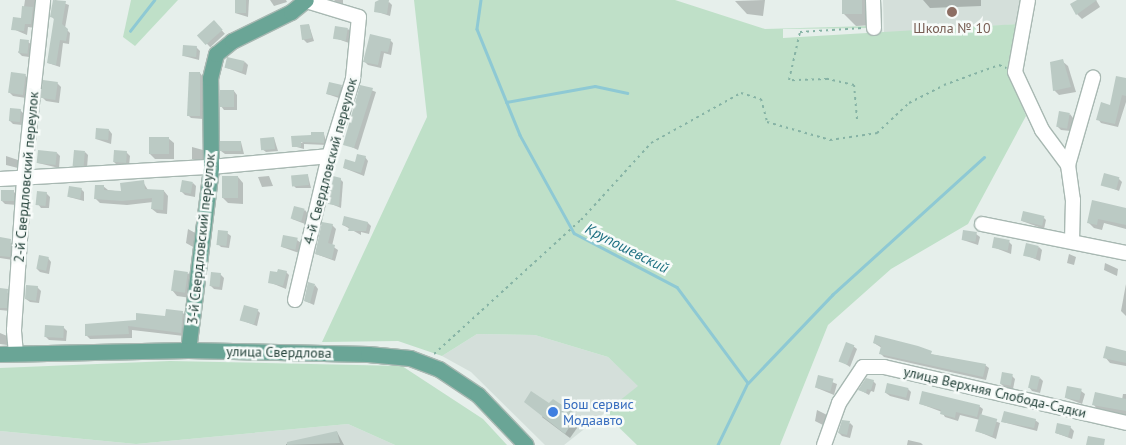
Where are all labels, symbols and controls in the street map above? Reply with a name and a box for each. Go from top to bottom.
marker: Школа № 10 [946,6,958,18]
place label: Школа № 10 [913,20,991,36]
street label: 4-й Свердловский переулок [300,76,360,246]
street label: 2-й Свердловский переулок [10,91,42,263]
street label: 3-й Свердловский переулок [184,153,218,325]
water label: Крупошевский [582,219,672,277]
street label: улица Свердлова [226,343,332,361]
street label: улица Верхняя Слобода-Садки [902,363,1088,421]
place label: Бош сервис Модаавто [563,396,634,428]
marker: Бош сервис Модаавто [547,406,559,418]

